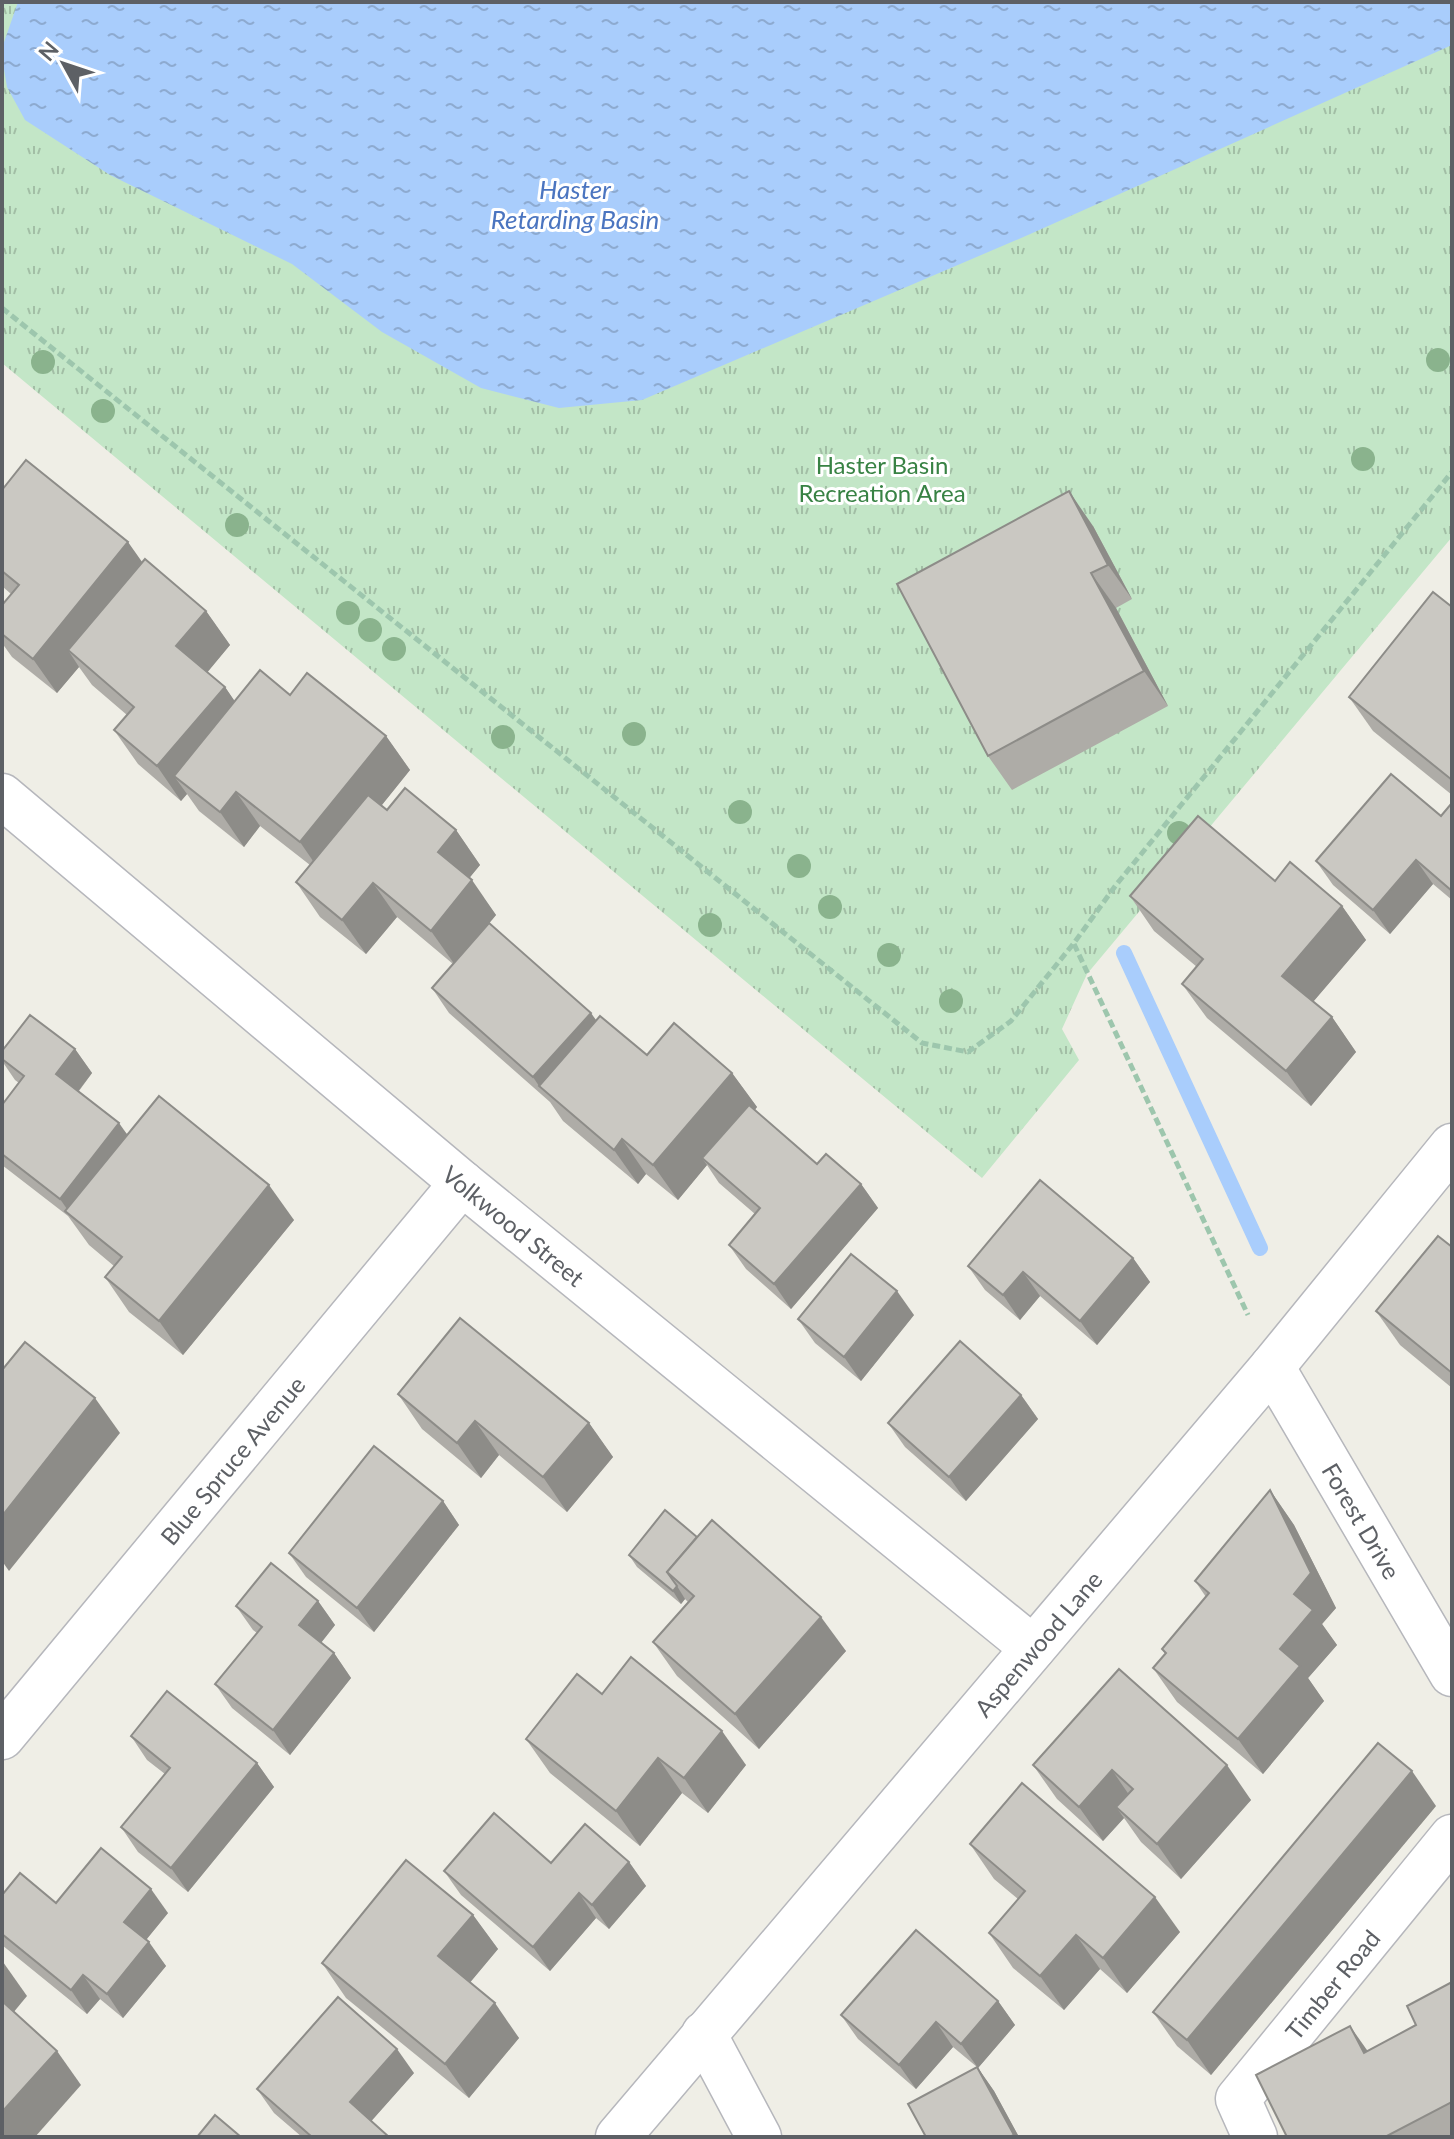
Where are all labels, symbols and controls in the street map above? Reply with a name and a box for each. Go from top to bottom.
north arrow [24,24,104,104]
text: N [33,36,64,66]
water label: Haster Retarding Basin [491,173,659,235]
park label: Haster Basin Recreation Area [798,450,966,507]
street label: Volkwood Street [437,1159,591,1292]
street label: Blue Spruce Avenue [154,1370,310,1550]
street label: Forest Drive [1317,1457,1407,1584]
street label: Aspenwood Lane [968,1564,1107,1722]
street label: Timber Road [1278,1923,1385,2045]

